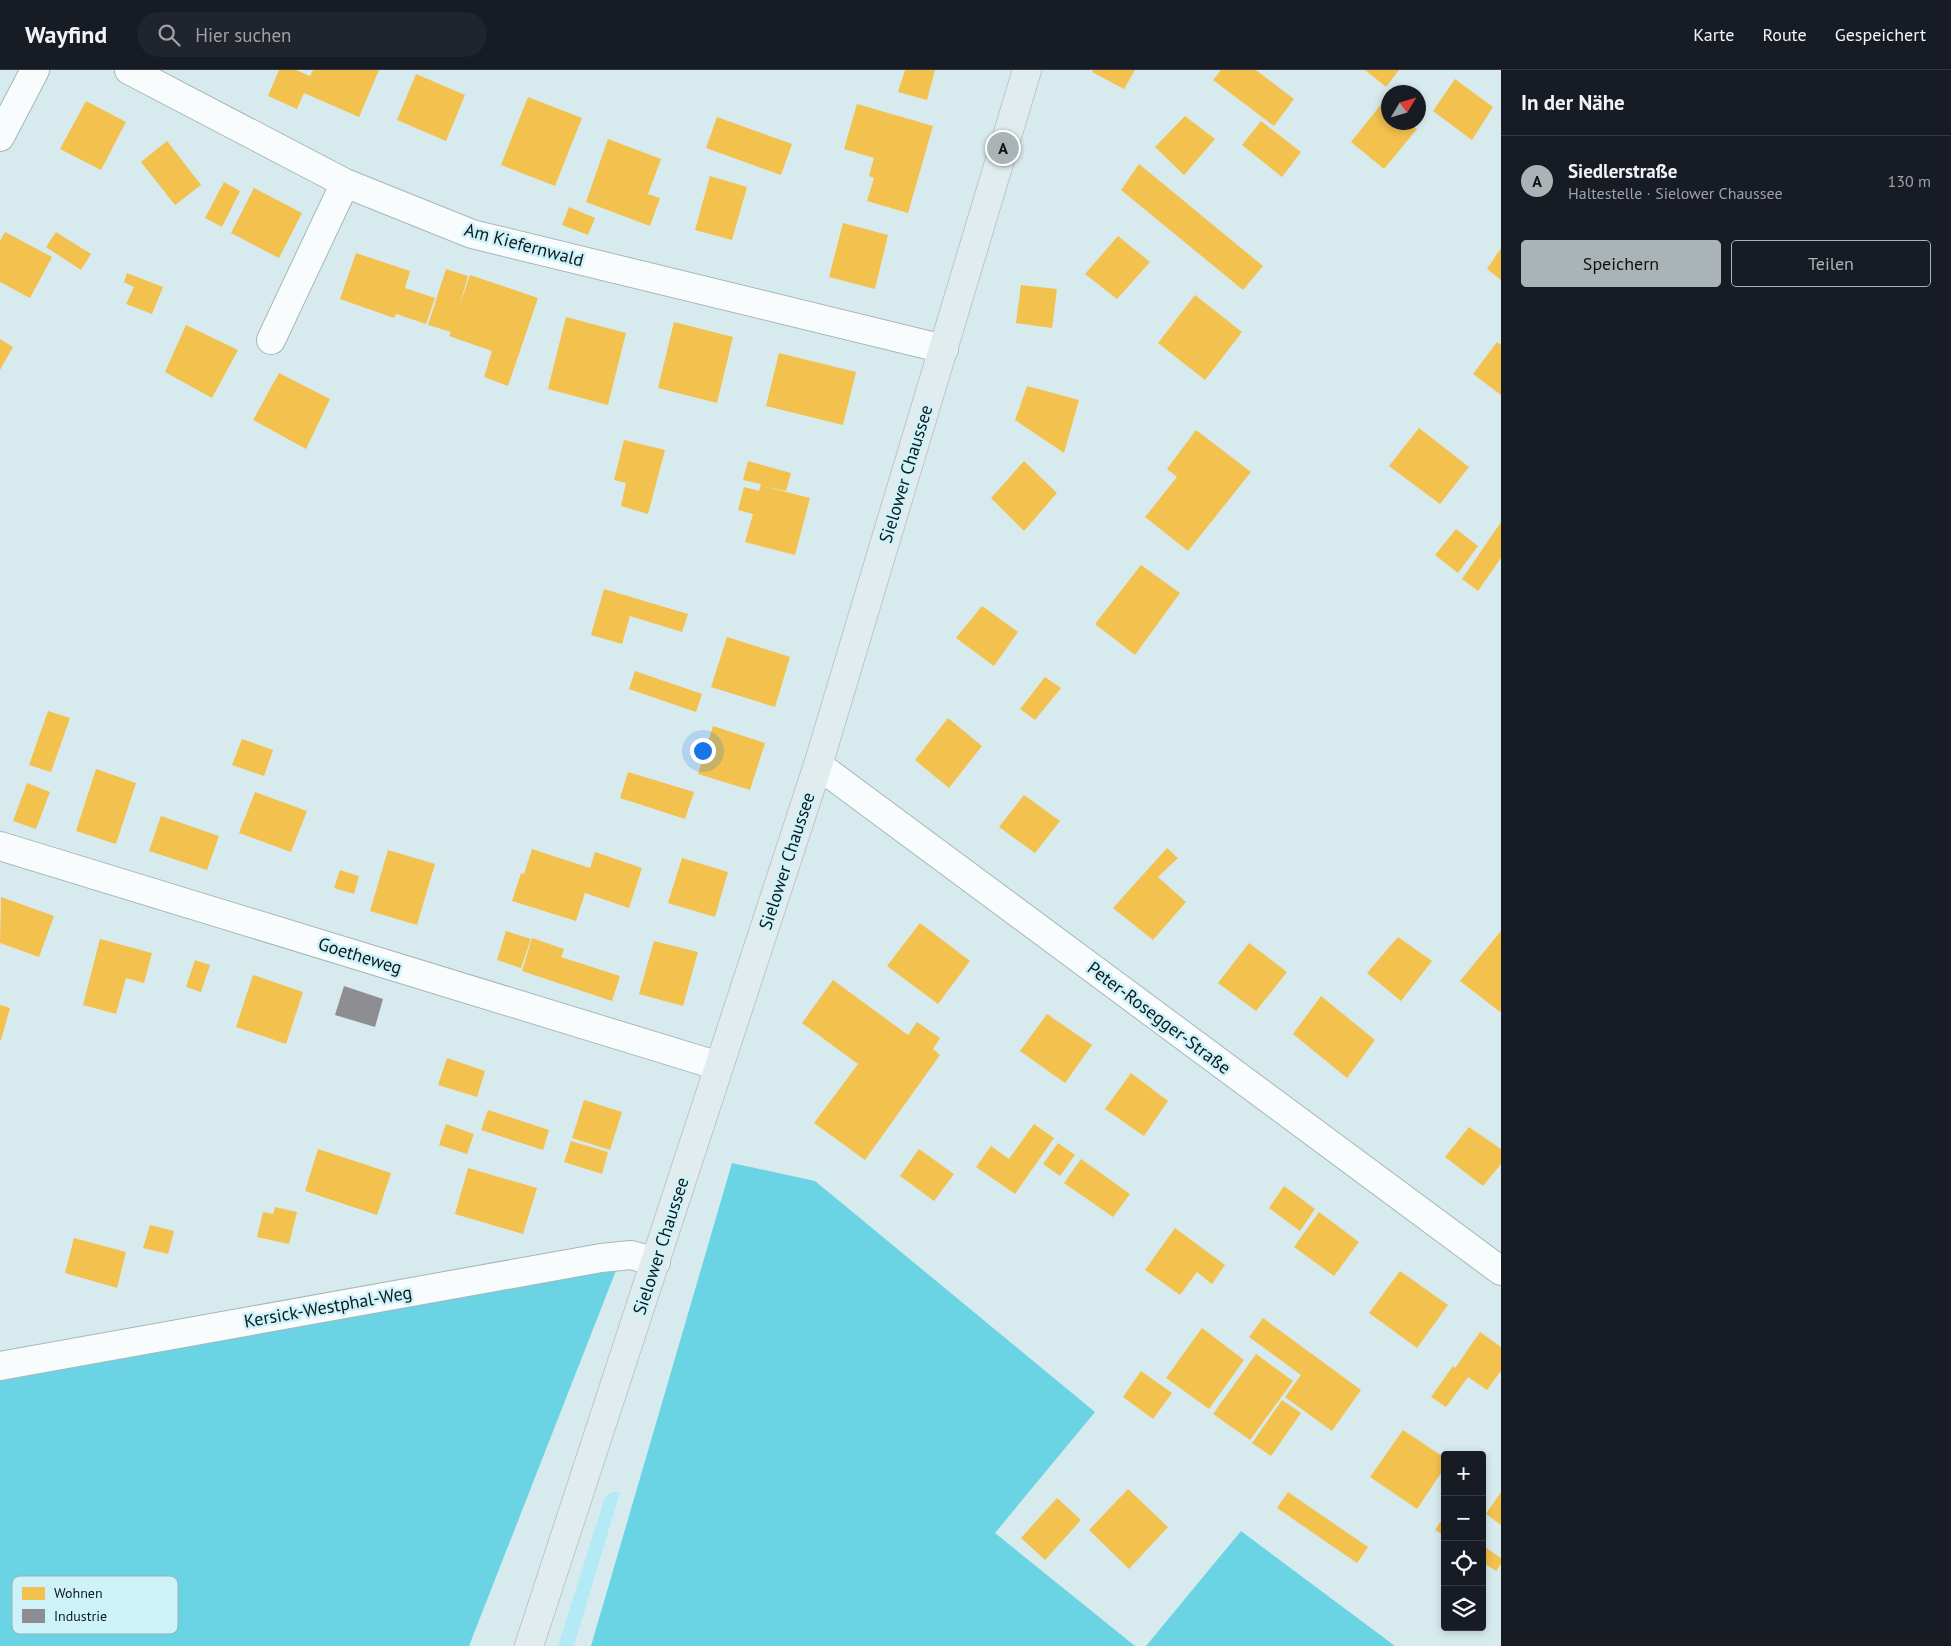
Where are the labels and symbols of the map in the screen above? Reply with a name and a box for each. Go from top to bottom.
north arrow [1381,85,1426,130]
pin: A [987,129,1019,167]
street label: Am Kiefernwald [462,218,586,271]
street label: Sielower Chaussee [874,402,937,546]
your location [690,738,716,764]
street label: Sielower Chaussee [753,789,820,933]
street label: Goetheweg [315,932,405,979]
street label: Peter-Rosegger-Straße [1083,956,1236,1079]
street label: Sielower Chaussee [627,1174,694,1318]
street label: Kersick-Westphal-Weg [242,1280,414,1333]
legend [12,1576,178,1634]
text: Wohnen [54,1584,103,1602]
text: Industrie [54,1607,107,1625]

